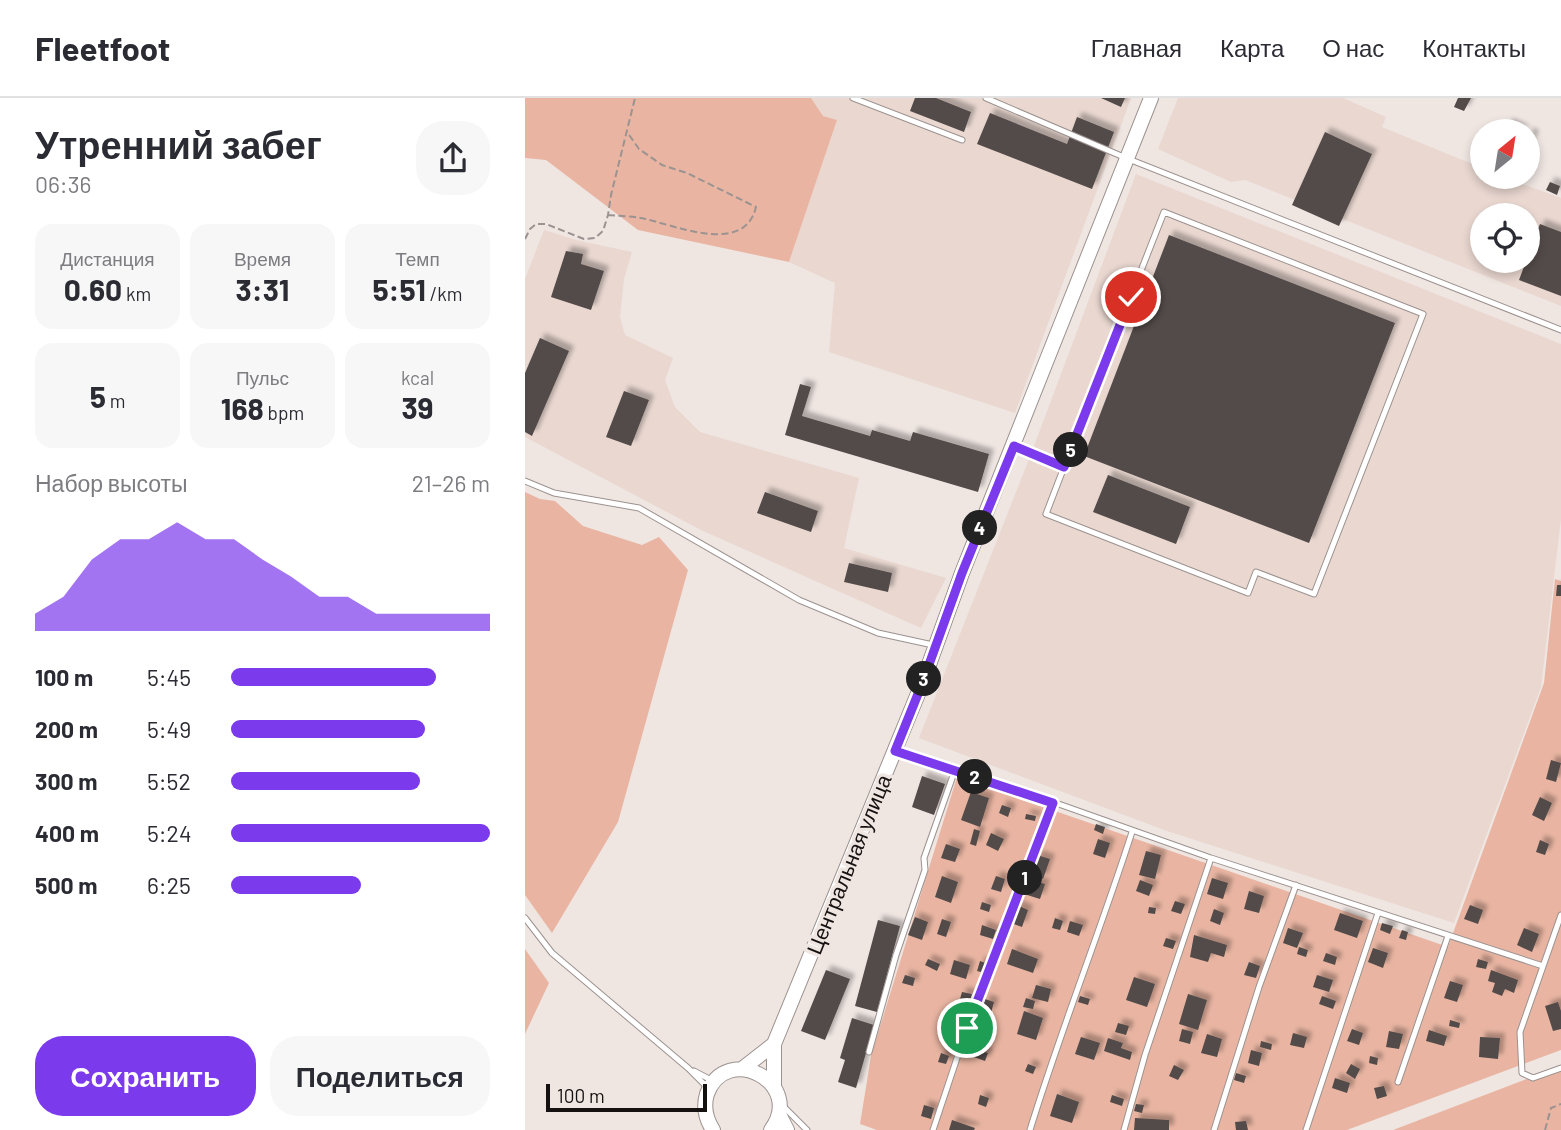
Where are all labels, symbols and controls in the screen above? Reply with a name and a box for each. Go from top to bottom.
text: Fleetfoot [35,28,170,68]
text: Главная [1091,33,1182,62]
text: Карта [1220,33,1284,62]
text: О нас [1322,33,1384,62]
text: Контакты [1422,33,1526,62]
north arrow [1470,119,1540,189]
map controls [1470,119,1540,273]
text: Утренний забег [35,121,322,167]
button: share [416,121,490,195]
text: 06:36 [35,170,91,198]
button: locate [1470,203,1540,273]
text: Дистанция [60,247,155,270]
text: Время [234,247,291,270]
text: Темп [395,247,440,270]
pin [1101,267,1161,327]
text: 0.60 [64,271,122,307]
text: 3:31 [236,271,289,307]
text: 5:51 [372,271,426,307]
icon: check [1112,278,1150,316]
text: km [122,282,151,305]
text: /km [426,282,463,305]
text: Пульс [236,366,289,389]
text: kcal [401,366,434,389]
text: 5 [90,378,106,414]
text: m [106,389,125,412]
text: 39 [401,389,434,425]
text: 168 [221,390,264,426]
text: bpm [264,401,304,424]
pin: 5 [1053,432,1089,468]
text: 5 [1065,438,1076,461]
text: Набор высоты [35,469,188,497]
text: 21–26 m [412,469,490,497]
pin: 4 [963,510,997,546]
text: 4 [974,516,985,539]
pin: 3 [907,662,941,696]
text: 100 m [35,663,93,691]
text: 5:45 [147,663,191,691]
text: 3 [918,667,929,690]
text: 200 m [35,715,98,743]
text: 5:49 [147,715,191,743]
pin: 2 [958,760,993,794]
text: 2 [969,765,980,788]
text: 300 m [35,767,97,795]
text: 5:52 [147,767,191,795]
street label: Центральная улица [801,770,896,957]
text: 400 m [35,819,99,847]
text: 5:24 [147,819,192,847]
pin: 1 [1007,860,1043,896]
text: 1 [1021,866,1028,889]
text: 500 m [35,871,97,899]
text: 6:25 [147,871,191,899]
pin [937,998,997,1058]
icon: arrive [948,1009,986,1047]
button: Сохранить [35,1036,256,1116]
button: Поделиться [270,1036,490,1116]
scale bar [546,1081,707,1113]
text: 100 m [557,1084,605,1107]

